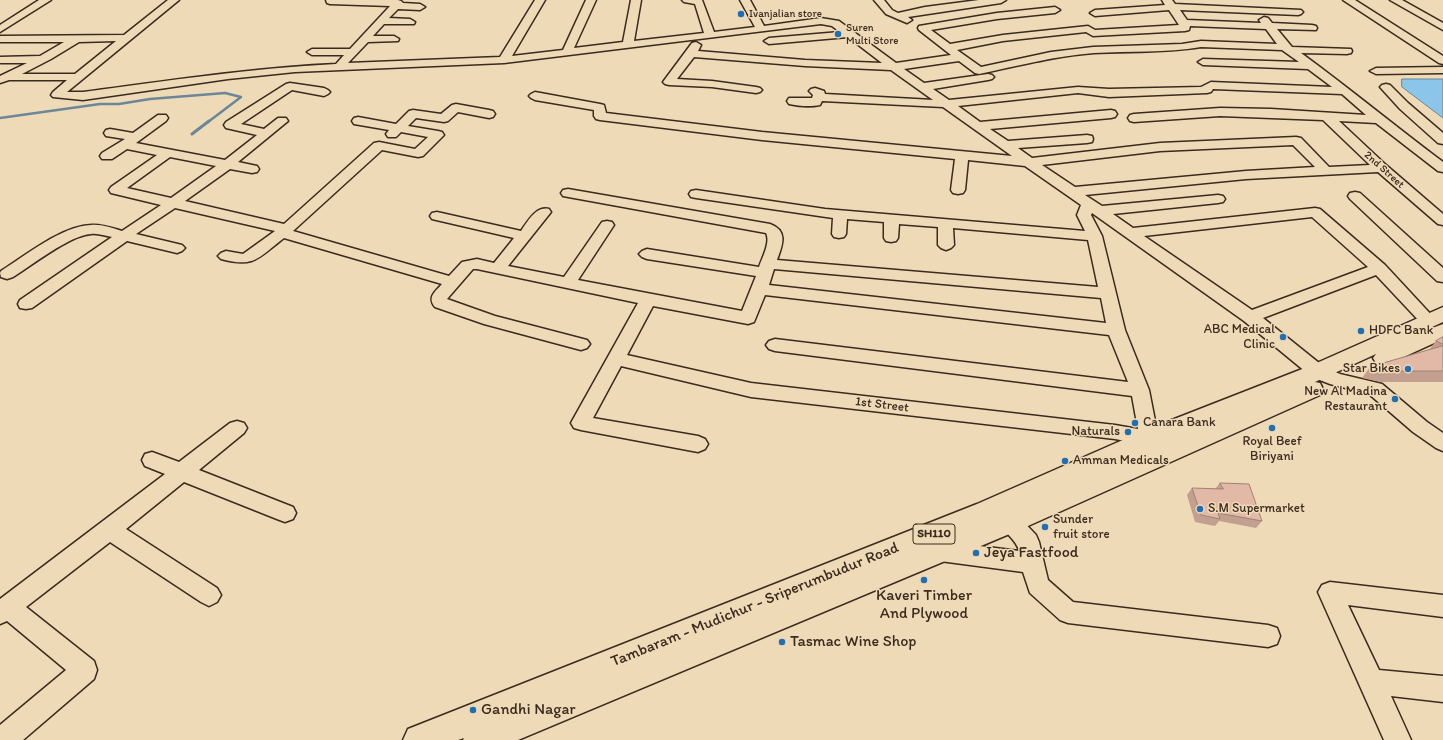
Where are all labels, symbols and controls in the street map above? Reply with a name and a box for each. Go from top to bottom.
place label: Ivanjalian store [749,7,822,21]
marker: Ivanjalian store [736,9,746,19]
place label: Suren Multi Store [846,21,899,47]
marker: Suren Multi Store [833,29,843,39]
street label: 2nd Street [1361,149,1407,191]
place label: ABC Medical Clinic [1204,322,1275,353]
place label: HDFC Bank [1369,323,1433,339]
marker: HDFC Bank [1356,326,1366,336]
marker: ABC Medical Clinic [1278,332,1288,342]
place label: Star Bikes [1343,361,1400,377]
marker: Star Bikes [1403,364,1413,374]
place label: New Al Madina Restaurant [1304,384,1387,415]
street label: 1st Street [854,394,910,416]
marker: New Al Madina Restaurant [1390,394,1400,404]
place label: Canara Bank [1143,415,1216,431]
marker: Canara Bank [1130,418,1140,428]
marker: Royal Beef Biriyani [1267,423,1277,433]
place label: Naturals [1071,424,1120,440]
marker: Naturals [1123,427,1133,437]
place label: Royal Beef Biriyani [1242,434,1302,465]
place label: Amman Medicals [1073,453,1169,469]
marker: Amman Medicals [1060,456,1070,466]
place label: S.M Supermarket [1208,501,1305,517]
marker: S.M Supermarket [1195,504,1205,514]
place label: Sunder fruit store [1053,512,1110,543]
marker: Sunder fruit store [1040,522,1050,532]
road number: SH110 [913,524,955,544]
street label: Tambaram - Mudichur - Sriperumbudur Road [608,538,902,672]
place label: Jeya Fastfood [984,543,1079,563]
marker: Jeya Fastfood [971,548,981,558]
marker: Kaveri Timber And Plywood [919,575,929,585]
place label: Kaveri Timber And Plywood [876,586,972,624]
place label: Tasmac Wine Shop [790,632,916,652]
marker: Tasmac Wine Shop [777,637,787,647]
place label: Gandhi Nagar [481,700,575,720]
marker: Gandhi Nagar [468,705,478,715]

